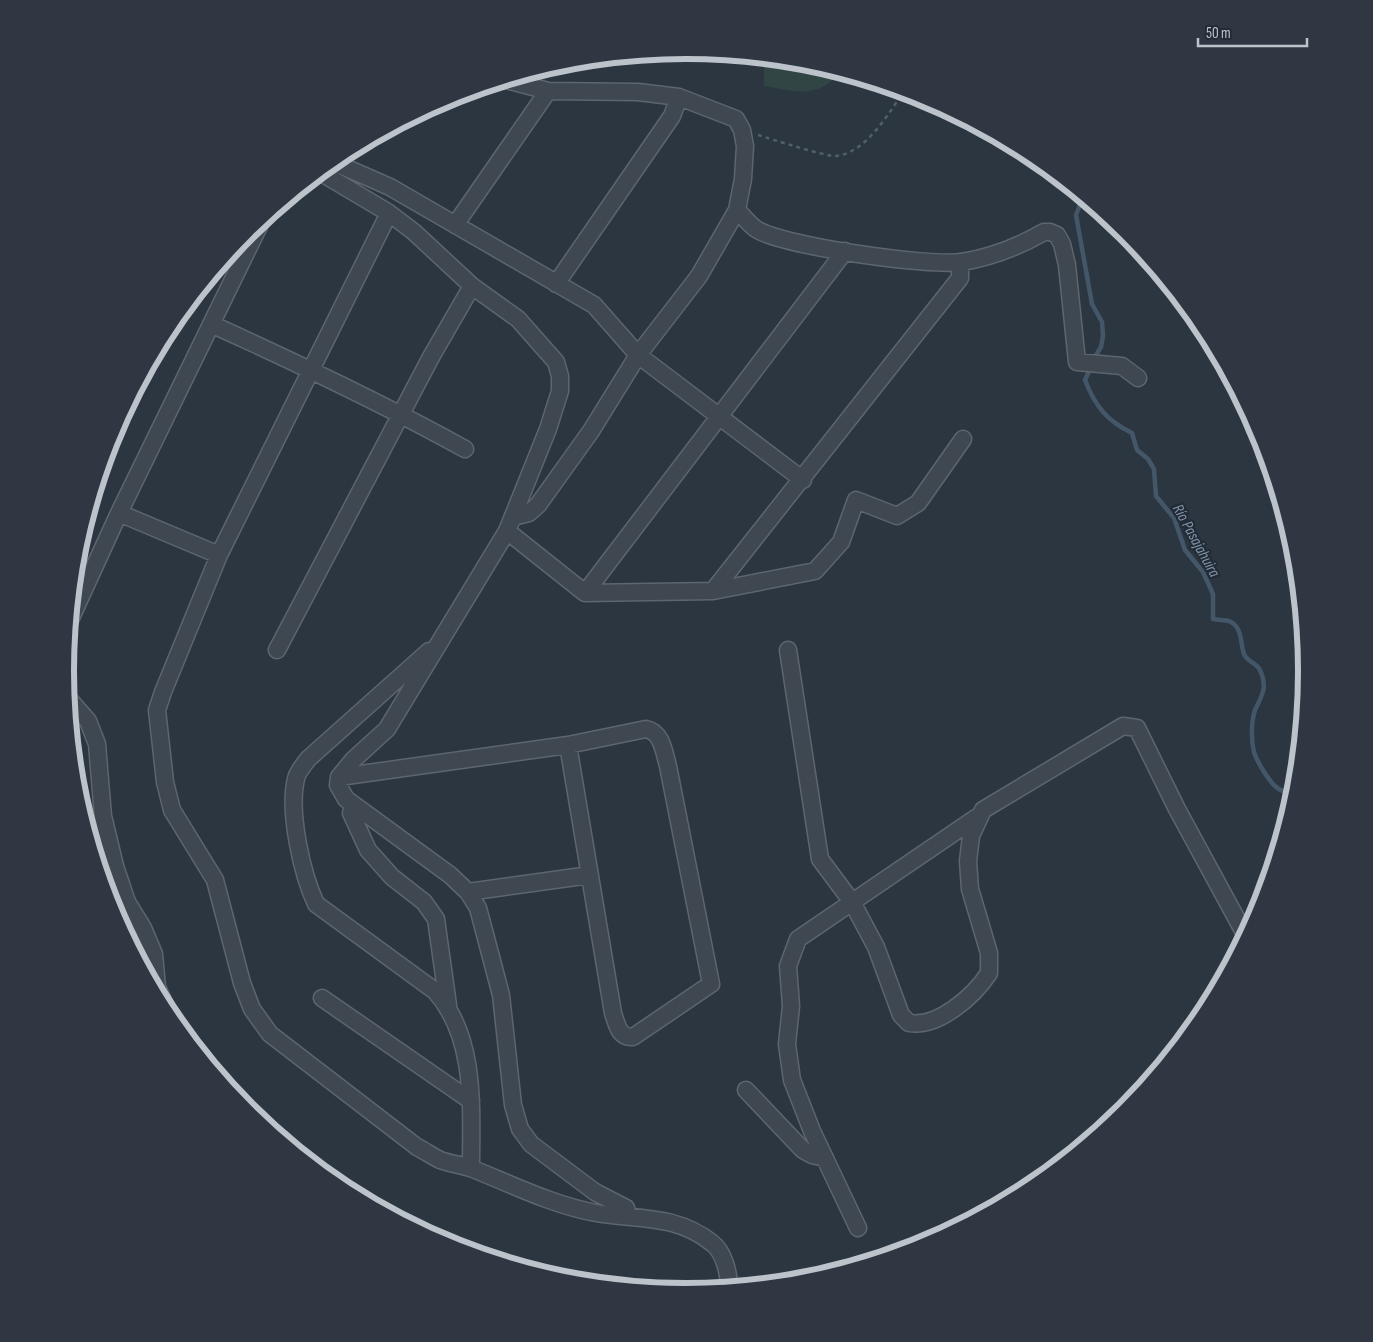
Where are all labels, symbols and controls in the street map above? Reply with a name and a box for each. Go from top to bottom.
scale bar [1198,15,1307,47]
text: 50 m [1206,24,1231,43]
water label: Río Pasajahuira [1168,501,1224,581]

